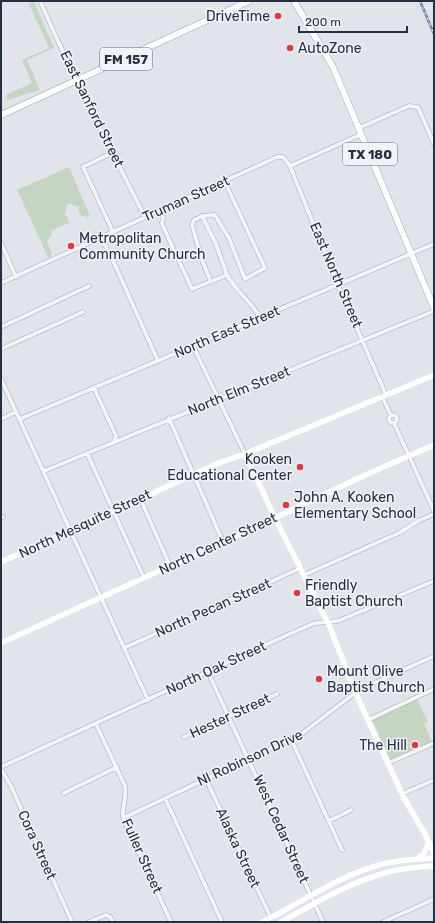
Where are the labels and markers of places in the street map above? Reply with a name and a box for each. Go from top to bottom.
place label: DriveTime [206,8,270,25]
marker: DriveTime [273,11,283,21]
place label: AutoZone [298,40,362,57]
marker: AutoZone [285,43,295,53]
place label: Metropolitan Community Church [79,230,206,263]
marker: Metropolitan Community Church [66,241,76,251]
place label: Kooken Educational Center [167,451,293,484]
marker: Kooken Educational Center [295,462,305,472]
place label: John A. Kooken Elementary School [294,489,416,522]
marker: John A. Kooken Elementary School [281,500,291,510]
place label: Friendly Baptist Church [305,577,403,610]
marker: Friendly Baptist Church [292,588,302,598]
place label: Mount Olive Baptist Church [327,663,425,696]
marker: Mount Olive Baptist Church [314,674,324,684]
place label: The Hill [359,737,407,754]
marker: The Hill [410,740,420,750]

